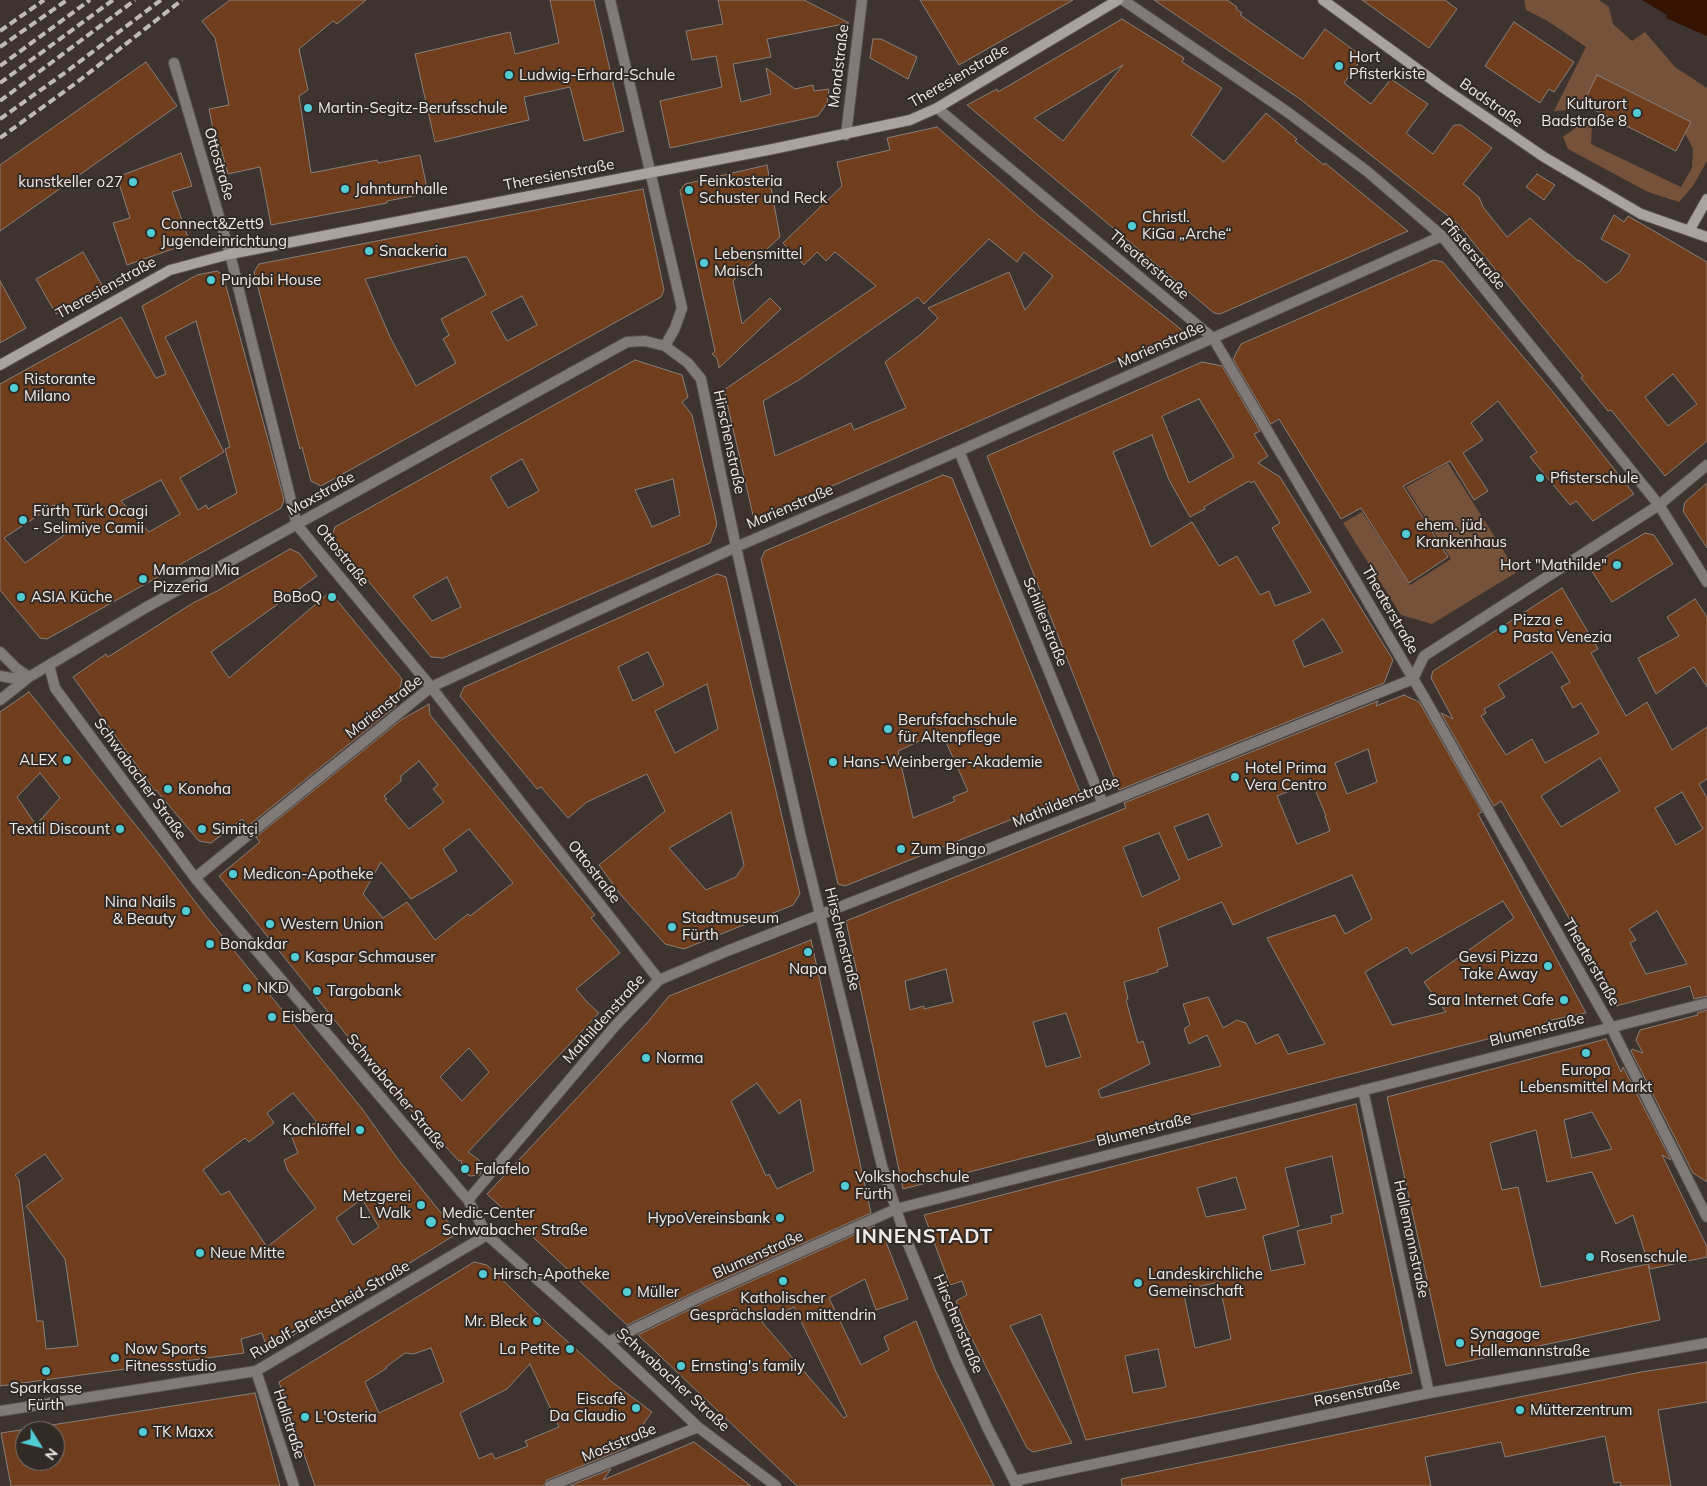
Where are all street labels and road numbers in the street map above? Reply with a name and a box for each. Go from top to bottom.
street label: Mondstraße [825,23,853,109]
street label: Theresienstraße [906,40,1012,112]
street label: Badstraße [1456,75,1526,131]
street label: Ottostraße [200,125,238,203]
street label: Theresienstraße [502,155,616,195]
street label: Pfisterstraße [1437,214,1509,294]
street label: Theaterstraße [1106,226,1192,304]
street label: Theresienstraße [53,253,159,323]
street label: Marienstraße [1115,318,1207,372]
street label: Hirschenstraße [709,388,749,496]
street label: Maxstraße [284,468,358,520]
street label: Marienstraße [744,481,836,533]
street label: Ottostraße [311,520,373,590]
street label: Theaterstraße [1358,563,1422,657]
street label: Schillerstraße [1019,575,1071,669]
street label: Marienstraße [342,671,426,743]
street label: Schwabacher Straße [90,715,190,843]
street label: Mathildenstraße [1010,772,1122,832]
street label: Ottostraße [564,837,624,907]
street label: Hirschenstraße [820,886,864,992]
street label: Theaterstraße [1559,915,1623,1009]
street label: Mathildenstraße [559,971,649,1067]
street label: Blumenstraße [1488,1010,1586,1050]
street label: Schwabacher Straße [342,1030,450,1154]
street label: Blumenstraße [1095,1110,1193,1150]
street label: Hallemannstraße [1390,1178,1432,1300]
street label: Blumenstraße [710,1227,806,1283]
street label: Rudolf-Breitscheid-Straße [247,1257,413,1363]
street label: Hirschenstraße [929,1272,987,1376]
street label: Schwabacher Straße [613,1325,733,1435]
street label: Rosenstraße [1312,1375,1402,1411]
street label: Hallstraße [269,1387,309,1461]
street label: Moststraße [579,1420,659,1466]

